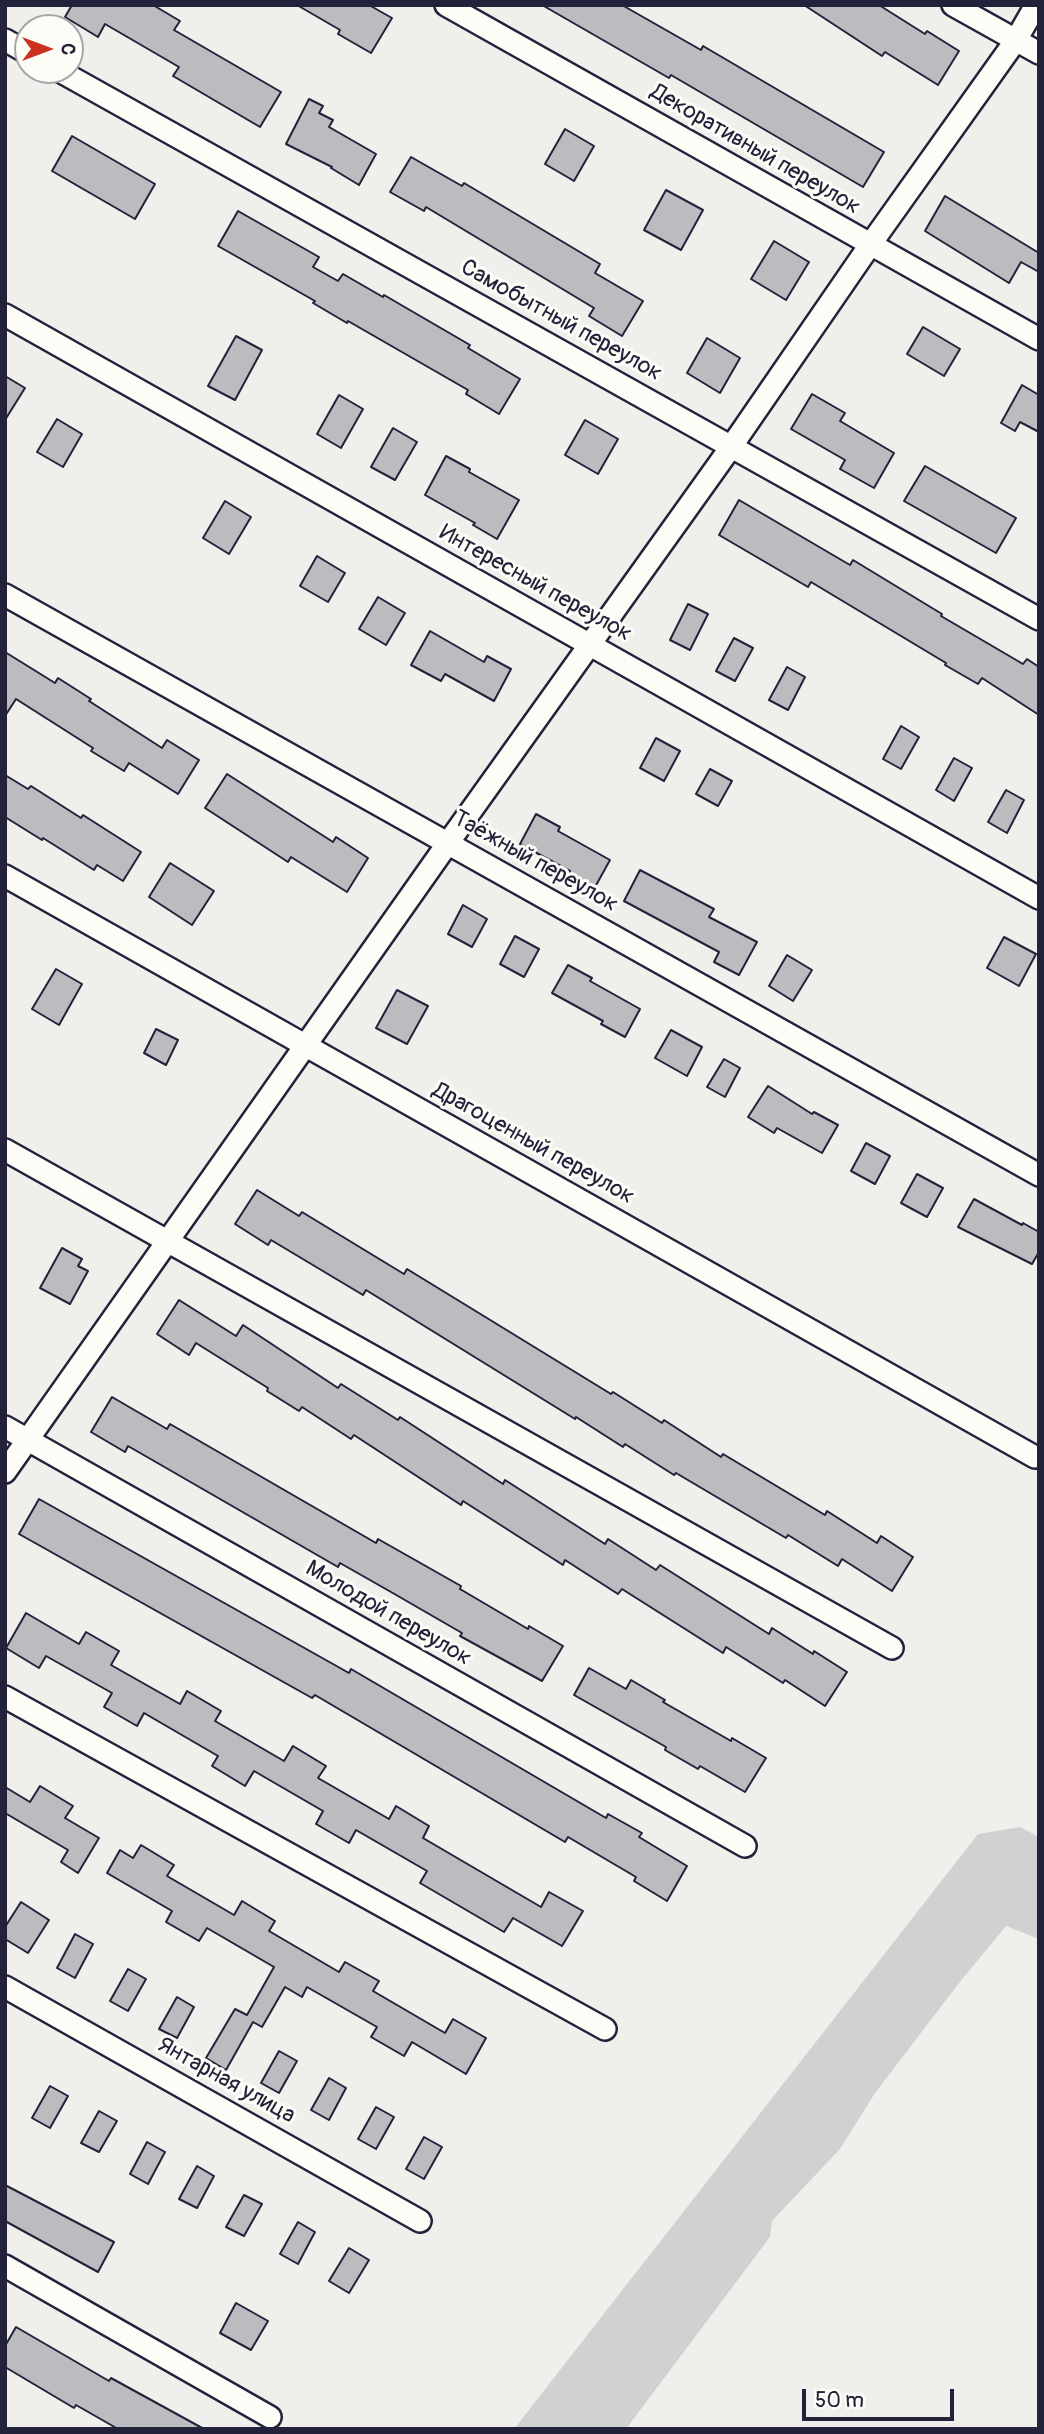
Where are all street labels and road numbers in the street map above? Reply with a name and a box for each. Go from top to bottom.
street label: Декоративный переулок [645,79,865,221]
street label: Самобытный переулок [456,254,666,388]
street label: Интересный переулок [434,520,636,648]
street label: Таёжный переулок [448,805,622,919]
street label: Драгоценный переулок [427,1077,639,1211]
street label: Молодой переулок [300,1555,476,1673]
street label: Янтарная улица [152,2032,300,2130]

